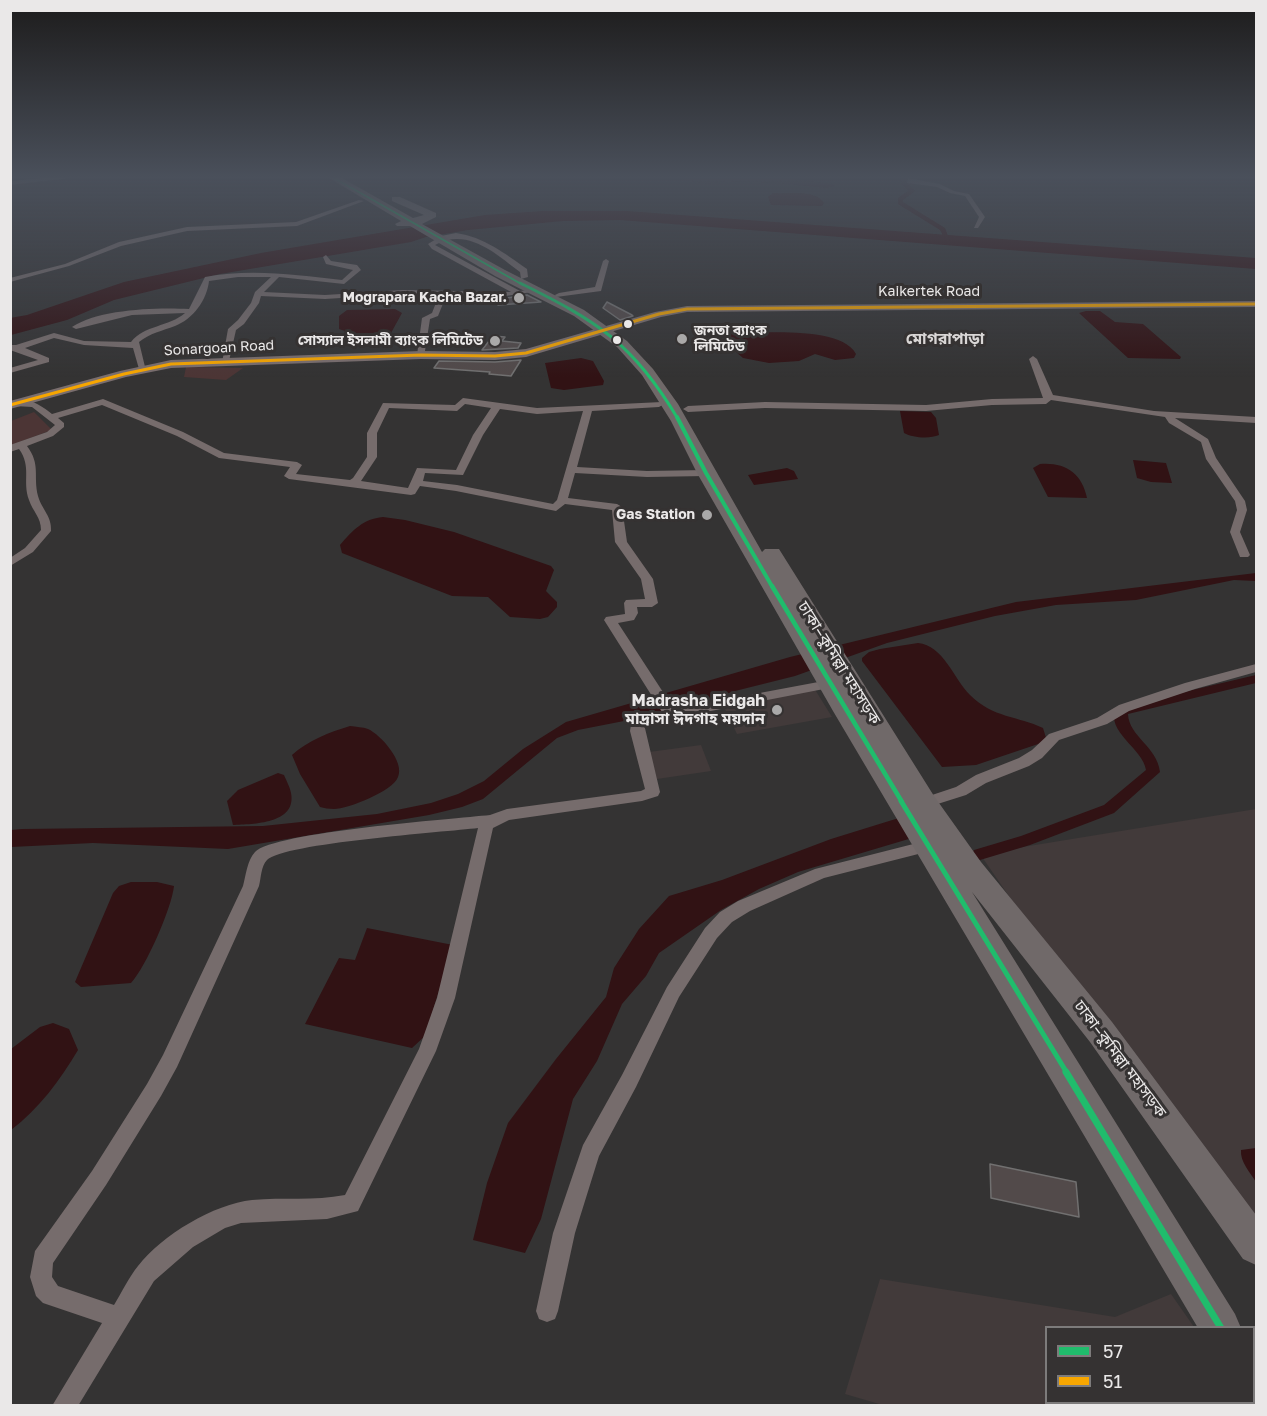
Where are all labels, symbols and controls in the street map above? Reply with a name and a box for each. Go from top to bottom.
street label: Kaikertek Road [878,284,980,300]
place label: Mograpara Kacha Bazar. [343,290,507,306]
marker: Mograpara Kacha Bazar. [512,291,526,305]
unlabelled marker [622,318,634,330]
place label: জনতা ব্যাংক লিমিটেড [694,323,767,356]
district label: মোগরাপাড়া [906,329,984,349]
marker: জনতা ব্যাংক লিমিটেড [675,332,689,346]
place label: সোস্যাল ইসলামী ব্যাংক লিমিটেড [298,333,483,349]
marker: সোস্যাল ইসলামী ব্যাংক লিমিটেড [488,334,502,348]
unlabelled marker [611,334,623,346]
street label: Sonargoan Road [163,337,275,359]
place label: Gas Station [616,507,695,523]
marker: Gas Station [700,508,714,522]
street label: ঢাকা–কুমিল্লা মহাসড়ক [793,598,885,728]
place label: Madrasha Eidgah মাদ্রাসা ঈদগাহ ময়দান [625,691,765,729]
marker: Madrasha Eidgah মাদ্রাসা ঈদগাহ ময়দান [770,703,784,717]
street label: ঢাকা–কুমিল্লা মহাসড়ক [1070,997,1170,1121]
legend [1045,1326,1255,1404]
text: 57 [1103,1340,1123,1362]
text: 51 [1103,1370,1122,1392]

